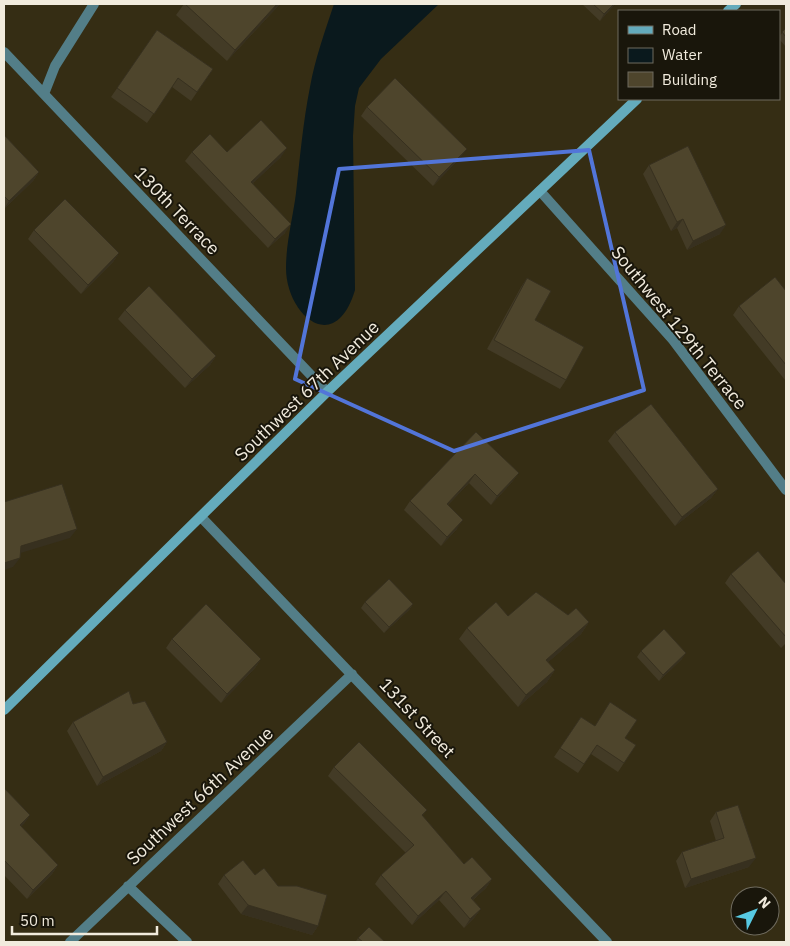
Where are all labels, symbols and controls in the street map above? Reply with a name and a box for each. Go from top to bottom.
legend [618,10,780,100]
text: Road [662,20,697,39]
text: Water [662,45,703,64]
text: Building [662,70,717,89]
street label: 130th Terrace [130,162,225,260]
street label: Southwest 129th Terrace [606,241,753,414]
street label: Southwest 67th Avenue [229,315,384,466]
street label: 131st Street [375,673,460,762]
street label: Southwest 66th Avenue [121,721,278,870]
north arrow [730,886,780,936]
text: N [755,893,775,912]
scale bar [12,904,158,936]
text: 50 m [20,911,55,930]

